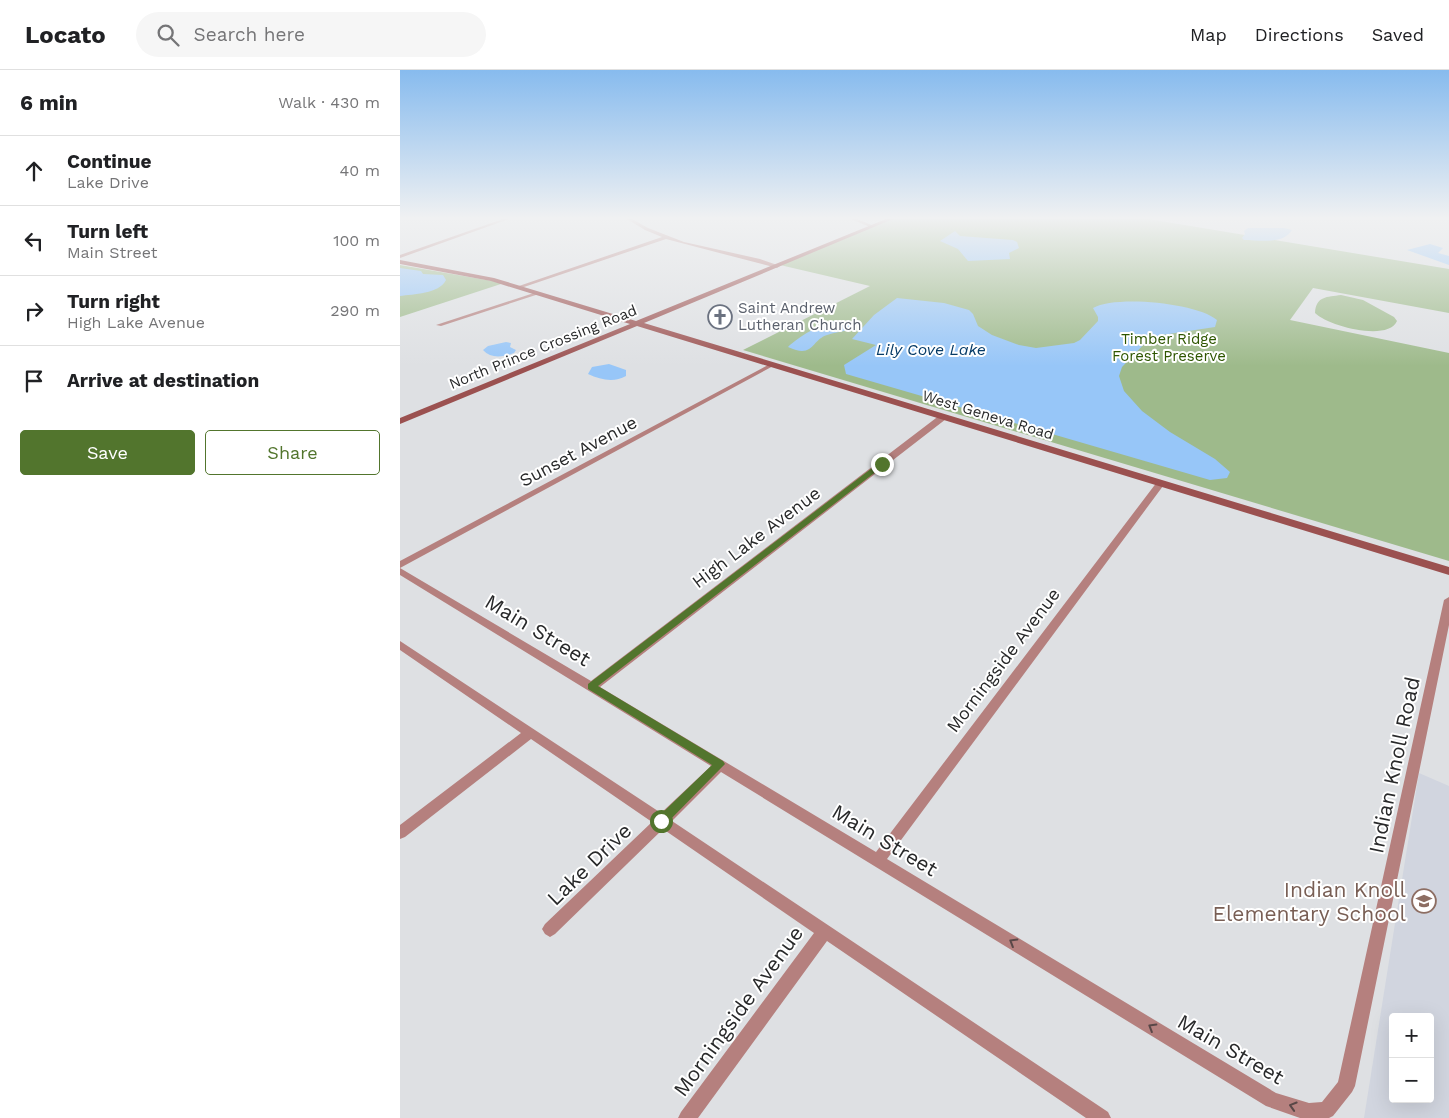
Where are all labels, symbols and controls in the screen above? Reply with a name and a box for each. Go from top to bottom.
search box [136,12,486,57]
text: Locato [25,21,106,49]
icon: search [154,21,182,49]
text: Search here [194,23,305,46]
text: Map [1190,24,1227,45]
text: Directions [1255,24,1344,45]
text: Saved [1372,24,1424,45]
text: 6 min [20,90,78,115]
text: Walk · 430 m [278,93,380,112]
text: Continue [67,150,151,173]
icon: ahead [20,157,48,185]
text: 40 m [340,161,380,180]
text: Lake Drive [67,173,149,192]
text: Turn left [67,220,148,243]
icon: left [20,227,48,255]
text: 100 m [333,231,380,250]
text: Main Street [67,243,157,262]
text: Turn right [67,290,160,313]
icon: right [20,297,48,325]
place label: Saint Andrew Lutheran Church [738,299,861,334]
text: 290 m [330,301,380,320]
street label: North Prince Crossing Road [446,301,640,393]
church icon: Saint Andrew Lutheran Church [707,304,733,330]
text: High Lake Avenue [67,313,205,332]
park label: Timber Ridge Forest Preserve [1112,330,1226,365]
water label: Lily Cove Lake [876,340,986,359]
icon: arrive [20,367,48,395]
text: Arrive at destination [67,369,259,392]
street label: West Geneva Road [920,386,1056,444]
street label: Sunset Avenue [516,411,640,491]
button: Save [20,430,195,475]
button: Share [205,430,380,475]
route end [871,453,894,476]
street label: High Lake Avenue [688,482,824,592]
street label: Morningside Avenue [942,584,1064,736]
street label: Main Street [481,589,595,671]
street label: Indian Knoll Road [1363,674,1425,856]
street label: Main Street [828,799,942,881]
route start [650,810,673,833]
street label: Lake Drive [542,818,636,910]
place label: Indian Knoll Elementary School [1213,877,1407,926]
school or university icon: Indian Knoll Elementary School [1411,888,1437,914]
street label: Morningside Avenue [668,921,808,1101]
one-way arrow [1009,939,1018,949]
street label: Main Street [1173,1009,1289,1090]
map controls [1389,1013,1434,1103]
button: + [1389,1013,1434,1058]
one-way arrow [1148,1023,1157,1033]
button: − [1389,1058,1434,1103]
one-way arrow [1289,1102,1297,1112]

